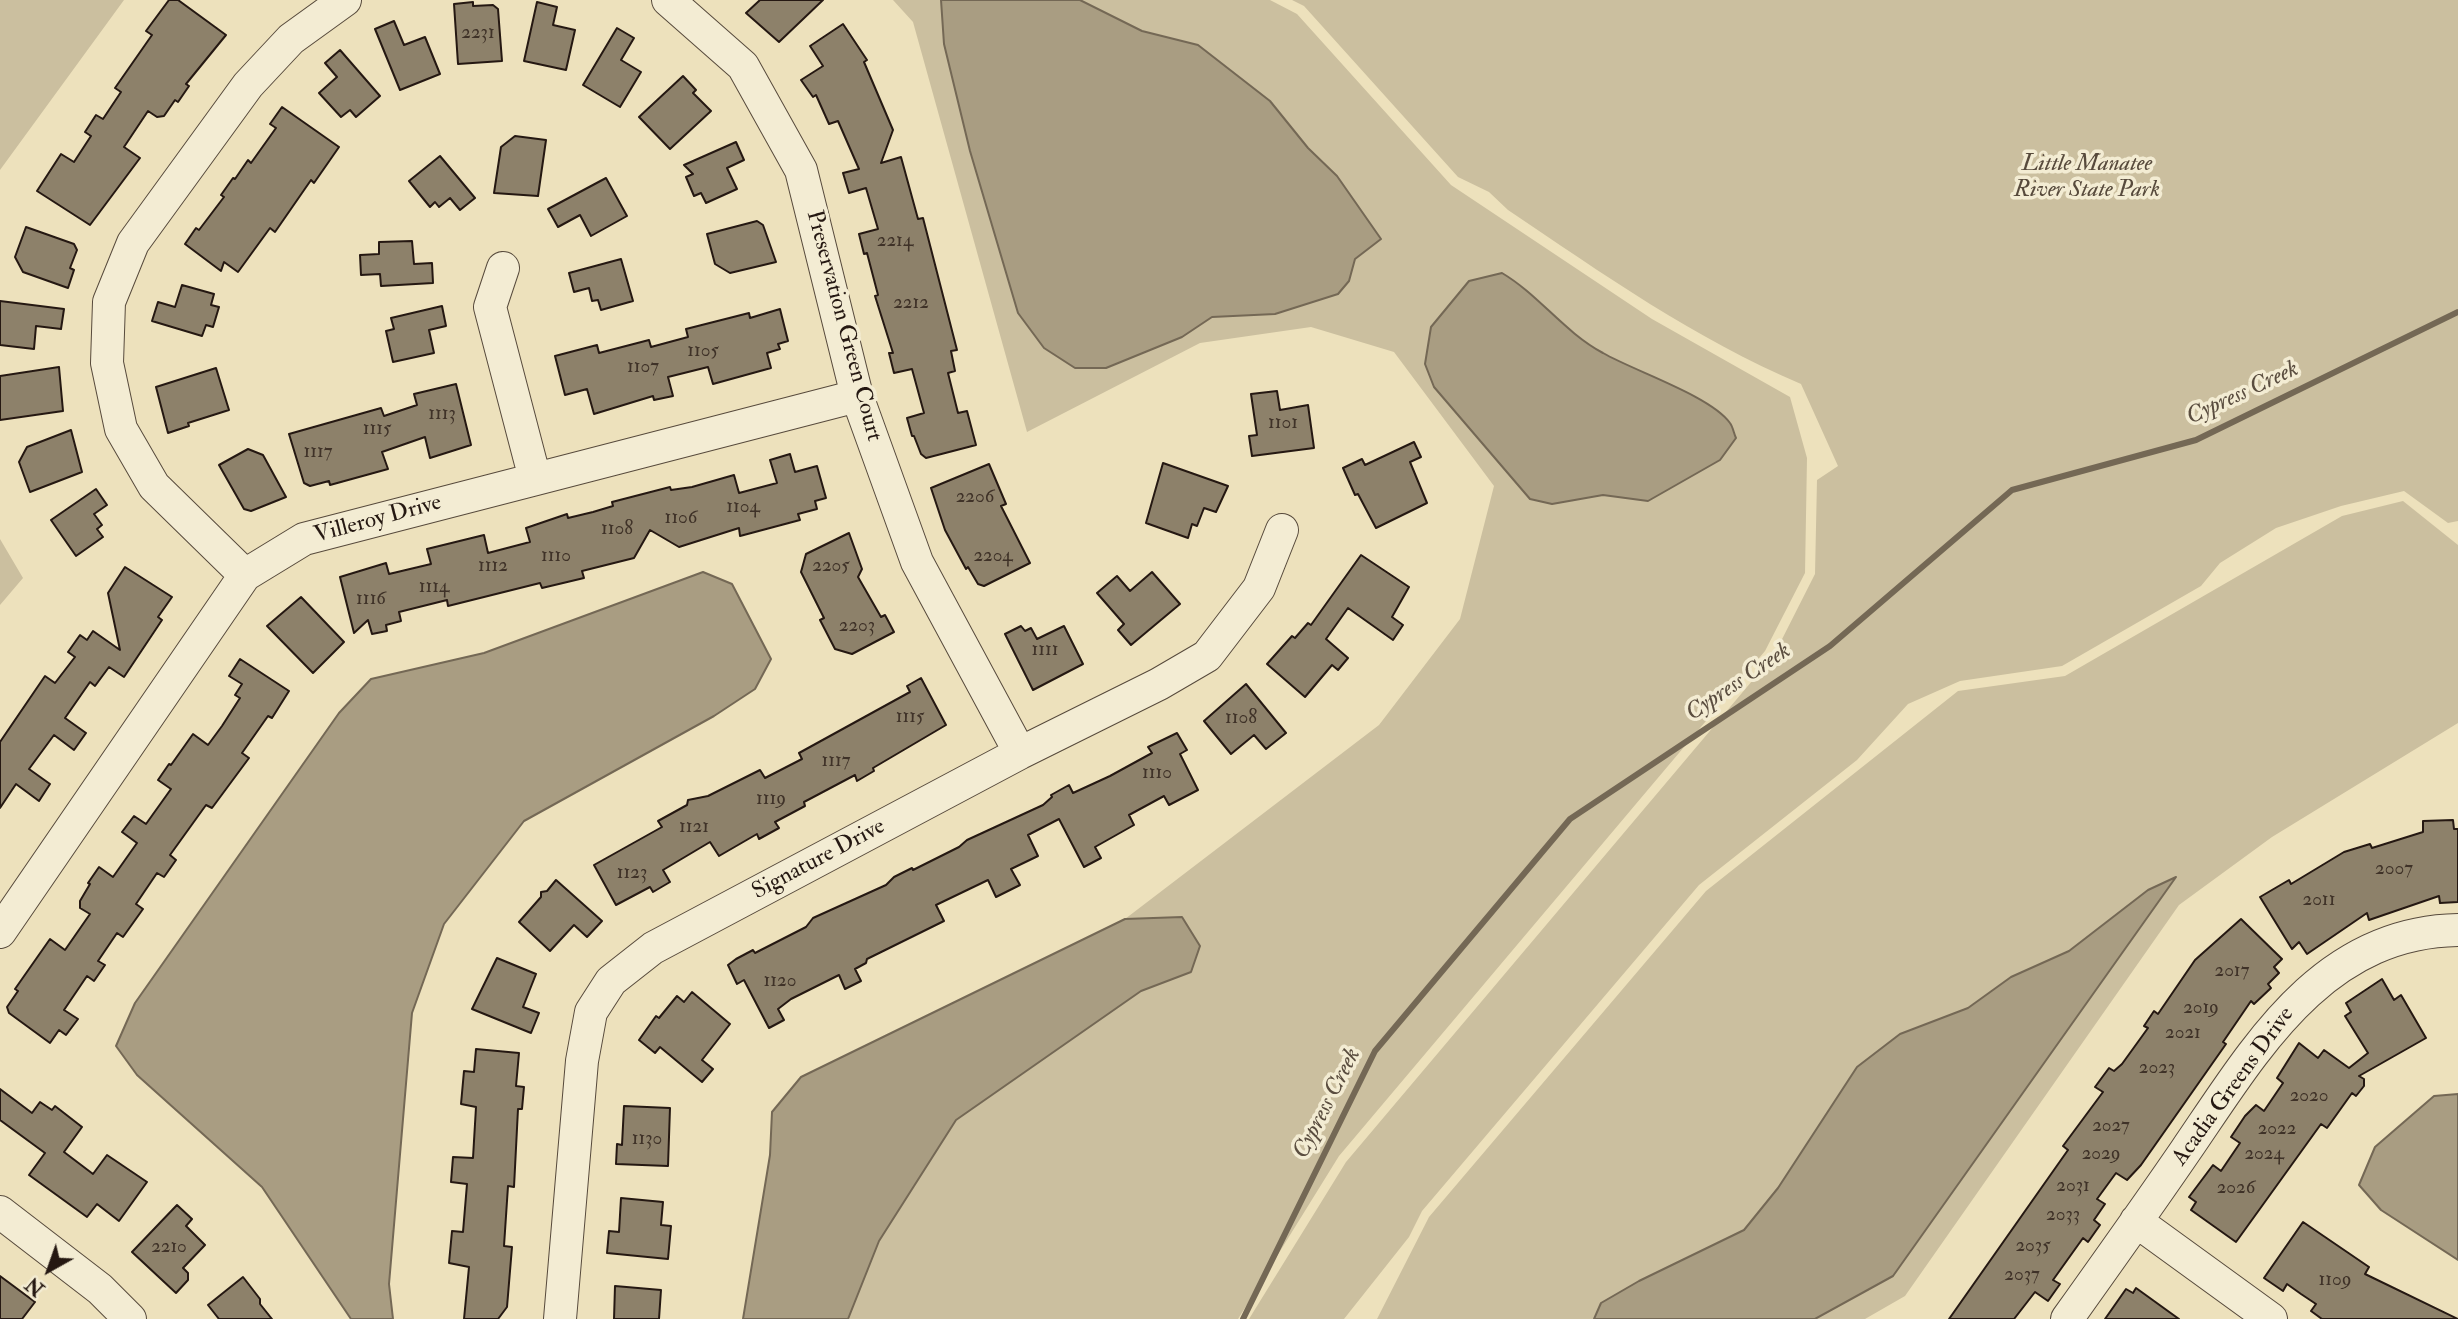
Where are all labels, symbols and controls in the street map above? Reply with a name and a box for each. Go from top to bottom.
house number: 2231 [461,23,495,45]
park label: Little Manatee River State Park [2014,151,2160,205]
street label: Preservation Green Court [799,208,887,444]
house number: 2214 [877,231,913,253]
house number: 2212 [893,293,929,315]
house number: 1105 [687,341,719,363]
water label: Cypress Creek [2182,355,2304,433]
house number: 1107 [627,357,659,379]
house number: 1113 [428,404,456,426]
house number: 1101 [1268,413,1298,435]
house number: 1115 [363,419,391,441]
house number: 1117 [303,442,333,464]
house number: 2206 [956,487,994,509]
street label: Villeroy Drive [311,490,445,550]
house number: 1104 [726,497,760,519]
house number: 1106 [665,508,697,530]
house number: 1108 [601,519,633,541]
house number: 1110 [541,546,571,568]
house number: 2204 [973,546,1013,568]
house number: 1112 [478,556,508,578]
house number: 2205 [812,556,850,578]
house number: 1114 [419,577,449,599]
house number: 1116 [356,589,386,611]
house number: 2203 [839,616,875,638]
water label: Cypress Creek [1681,637,1797,729]
house number: 1111 [1031,640,1059,662]
house number: 1115 [896,707,924,729]
house number: 1108 [1225,708,1257,730]
house number: 1117 [821,751,851,773]
house number: 1110 [1142,763,1172,785]
house number: 1119 [756,789,786,811]
street label: Signature Drive [748,813,890,907]
house number: 1121 [679,817,709,839]
house number: 2007 [2375,859,2413,881]
house number: 1123 [617,863,647,885]
house number: 2011 [2303,890,2335,912]
house number: 2017 [2215,961,2249,983]
house number: 1120 [764,971,796,993]
house number: 2019 [2183,998,2219,1020]
street label: Acadia Greens Drive [2167,1002,2301,1172]
house number: 2021 [2165,1023,2201,1045]
water label: Cypress Creek [1288,1044,1368,1164]
house number: 2023 [2139,1058,2175,1080]
house number: 2020 [2290,1086,2328,1108]
house number: 2027 [2092,1116,2130,1138]
house number: 2022 [2258,1119,2296,1141]
house number: 1130 [632,1129,662,1151]
house number: 2029 [2082,1144,2120,1166]
house number: 2024 [2244,1144,2284,1166]
house number: 2031 [2056,1176,2090,1198]
house number: 2026 [2217,1178,2255,1200]
house number: 2033 [2046,1205,2080,1227]
north arrow [14,1235,84,1305]
house number: 2035 [2015,1236,2051,1258]
house number: 2210 [151,1237,187,1259]
house number: 2037 [2004,1265,2040,1287]
house number: 1109 [2319,1270,2351,1292]
text: N [21,1271,50,1301]

